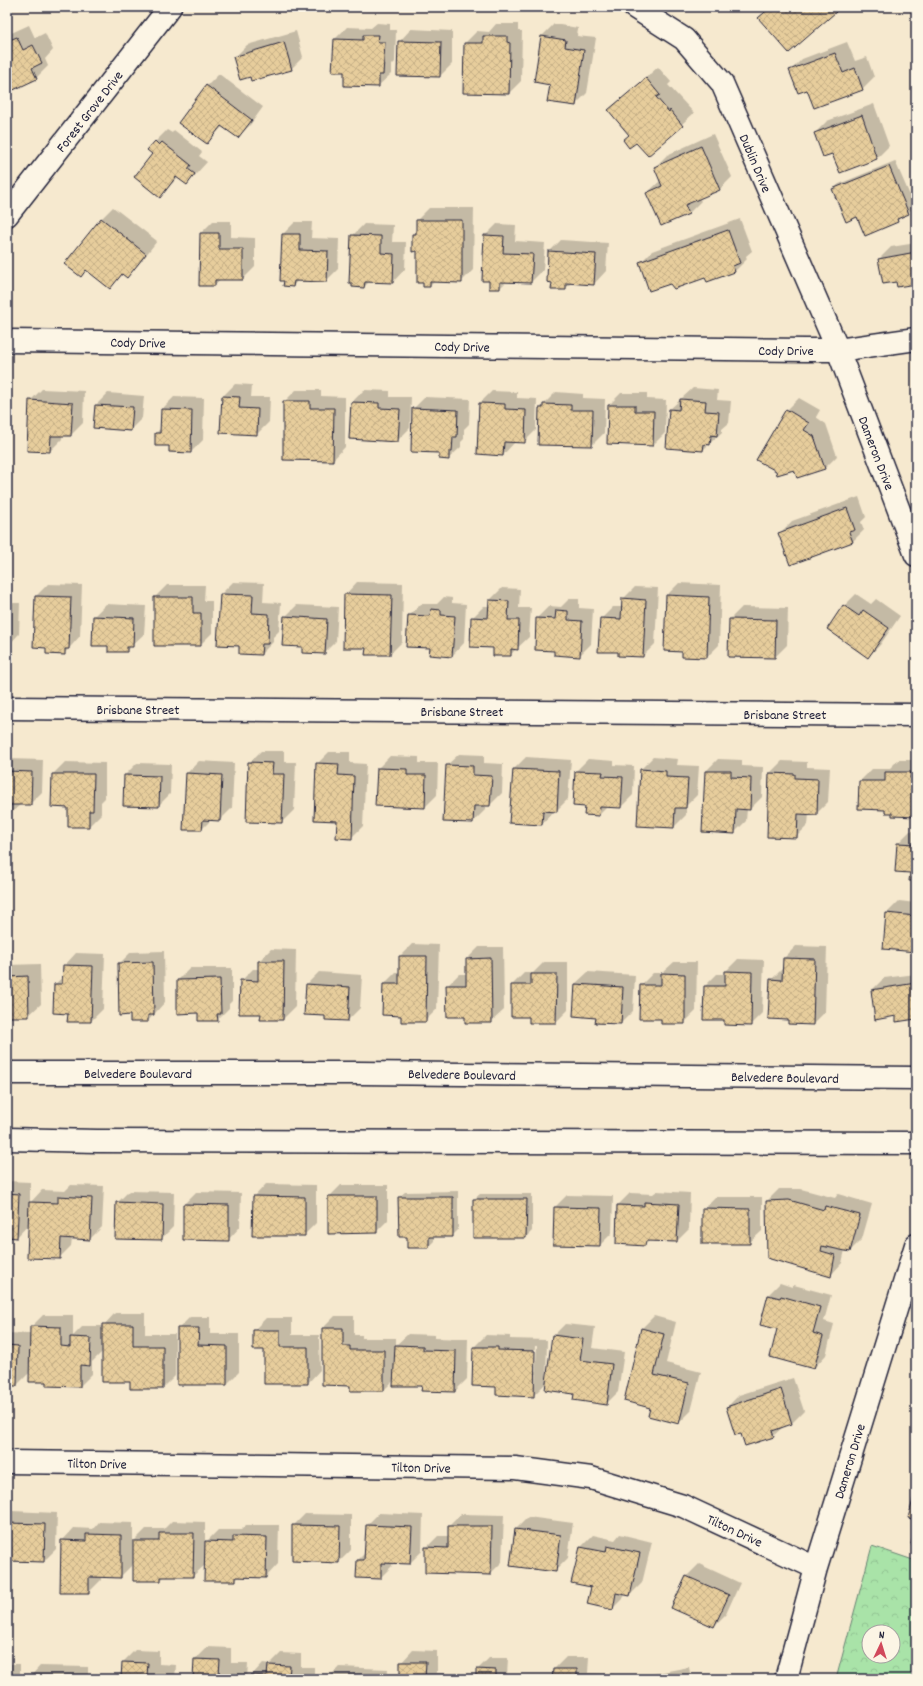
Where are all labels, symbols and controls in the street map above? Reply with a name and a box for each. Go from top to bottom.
street label: Forest Grove Drive [52,67,129,157]
street label: Dublin Drive [733,131,775,196]
street label: Cody Drive [110,334,166,354]
street label: Cody Drive [434,338,490,358]
street label: Cody Drive [758,342,814,362]
street label: Dameron Drive [852,414,898,494]
street label: Brisbane Street [97,701,179,721]
street label: Brisbane Street [421,703,503,723]
street label: Brisbane Street [744,706,826,726]
street label: Belvedere Boulevard [84,1065,192,1085]
street label: Belvedere Boulevard [408,1065,516,1087]
street label: Belvedere Boulevard [731,1068,839,1090]
street label: Dameron Drive [830,1422,872,1502]
street label: Tilton Drive [67,1454,127,1476]
street label: Tilton Drive [391,1458,451,1480]
street label: Tilton Drive [703,1510,765,1553]
north arrow [861,1624,901,1664]
text: N [878,1628,885,1644]

